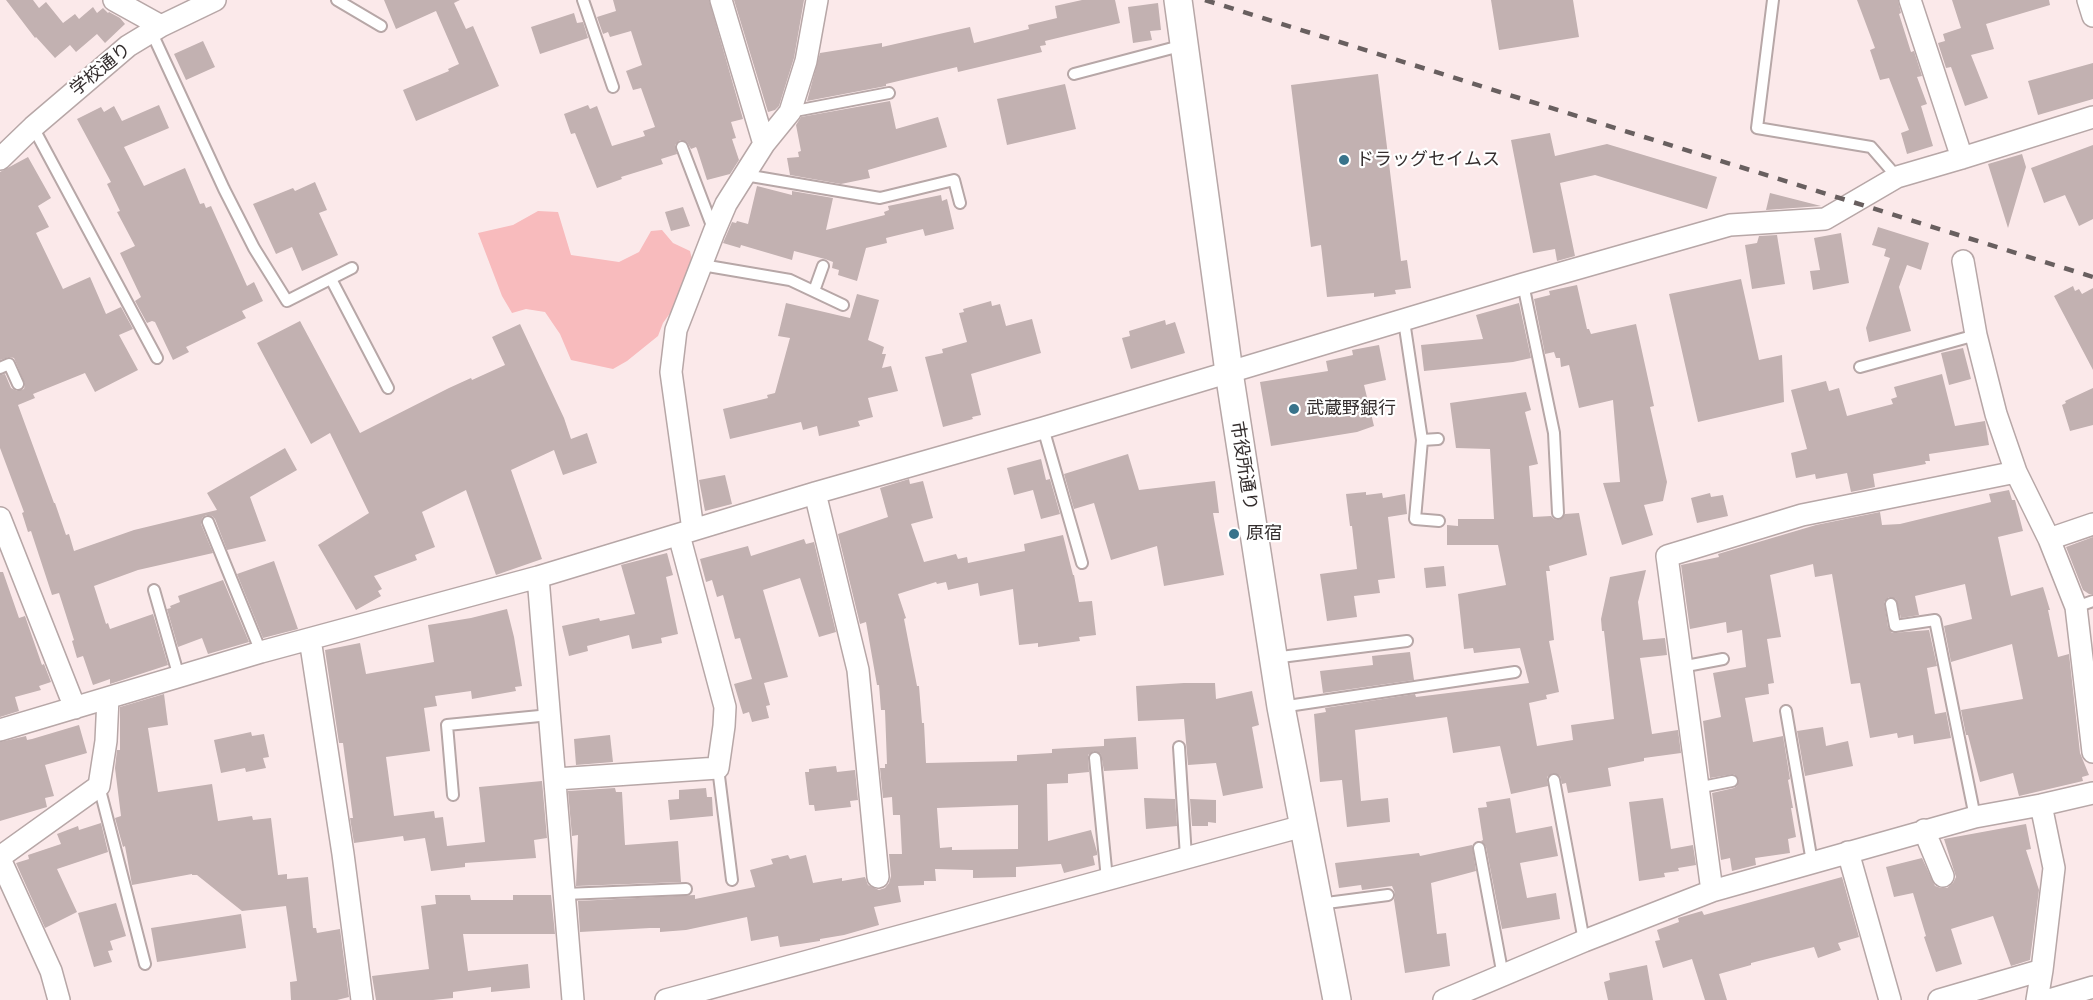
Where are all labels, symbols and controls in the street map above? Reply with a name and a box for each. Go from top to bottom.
street label: 学校通り [66,39,136,101]
place label: ドラッグセイムス [1356,149,1500,171]
marker: ドラッグセイムス [1337,153,1351,167]
place label: 武蔵野銀行 [1306,398,1396,420]
marker: 武蔵野銀行 [1287,402,1301,416]
street label: 市役所通り [1225,420,1261,512]
place label: 原宿 [1246,523,1282,545]
marker: 原宿 [1227,527,1241,541]

